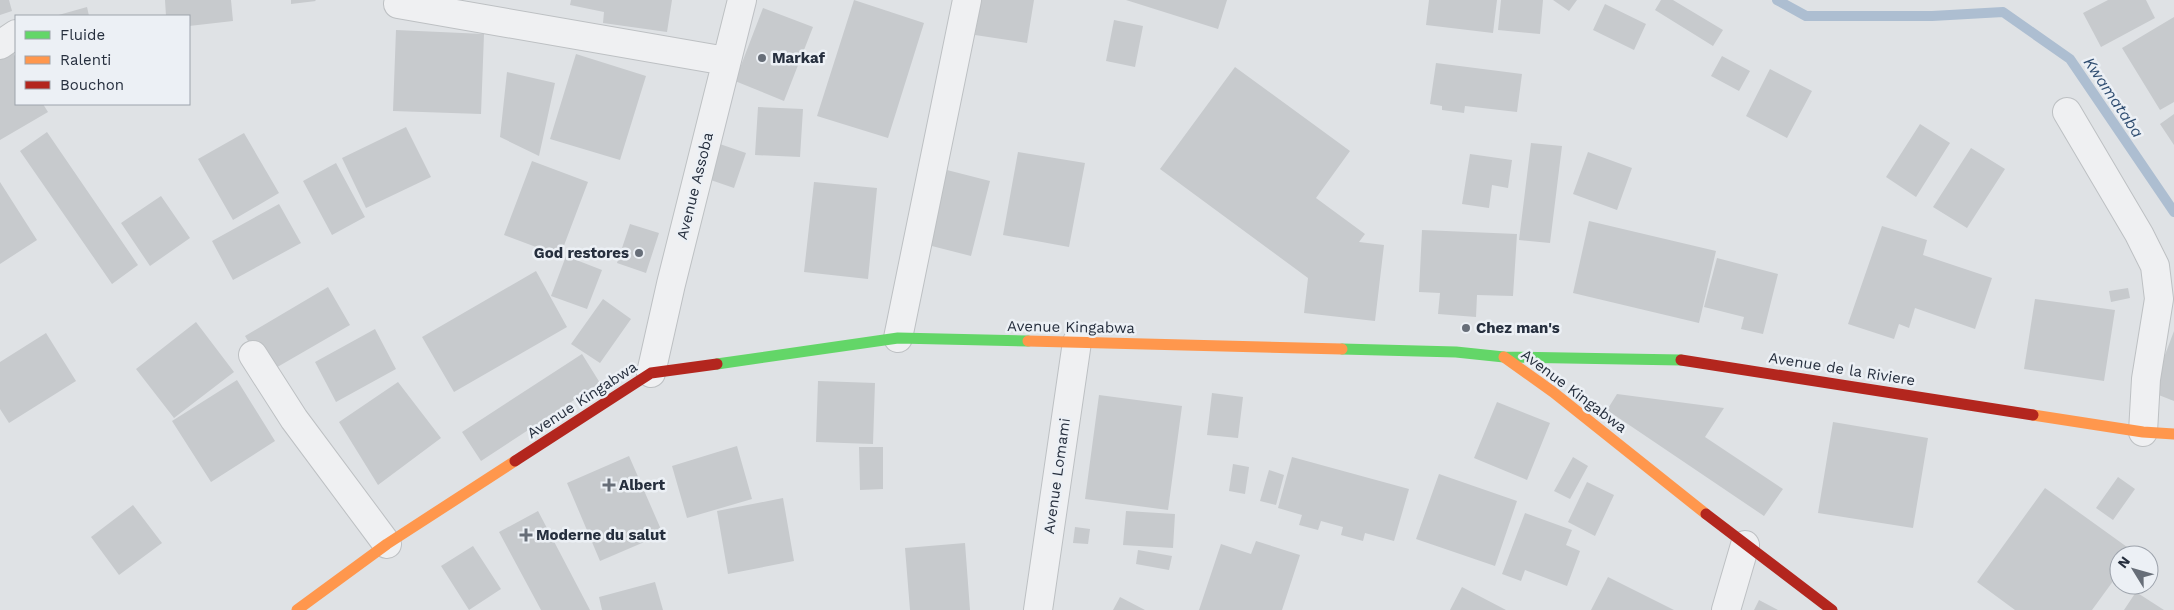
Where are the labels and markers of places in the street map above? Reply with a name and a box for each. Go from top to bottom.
place label: Markaf [772,49,826,67]
marker: Markaf [756,52,768,64]
place label: God restores [534,244,629,262]
marker: God restores [633,247,645,259]
place label: Chez man's [1476,319,1560,337]
marker: Chez man's [1460,322,1472,334]
place label: Albert [619,476,665,494]
marker: Albert [603,479,615,491]
place label: Moderne du salut [536,526,666,544]
marker: Moderne du salut [520,529,532,541]

